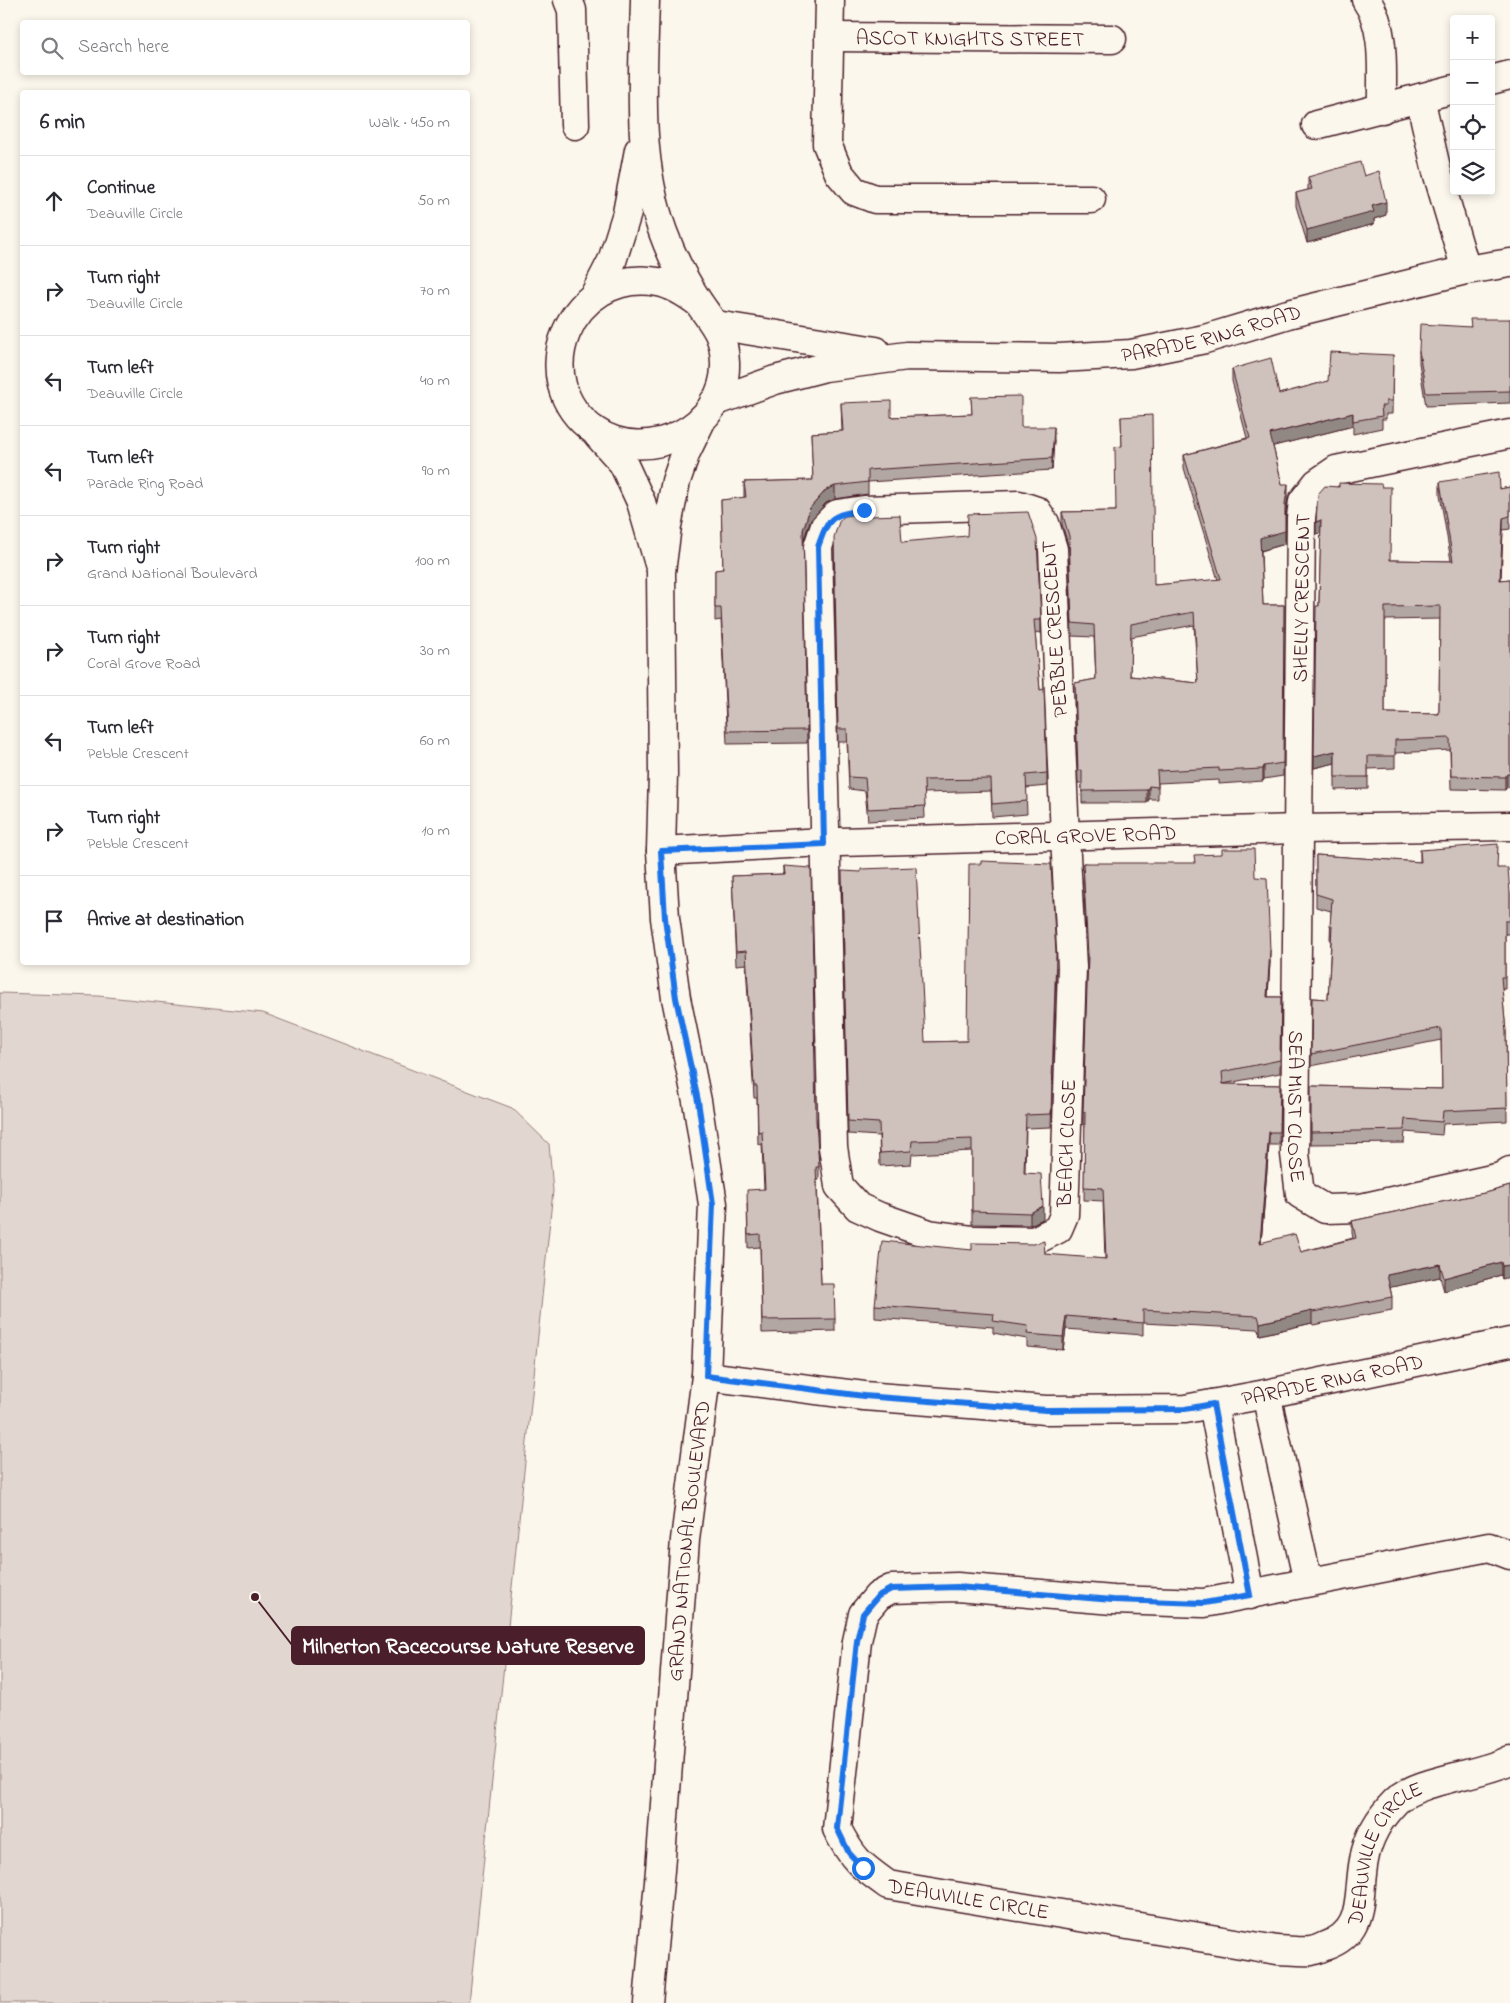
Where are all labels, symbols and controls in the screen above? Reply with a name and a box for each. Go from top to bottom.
map controls [1450,15,1495,195]
button: + [1450,15,1495,60]
search box [20,20,470,75]
street label: ASCOT KNIGHTS STREET [856,24,1084,56]
icon: search [38,34,66,62]
text: Search here [78,34,169,61]
button: − [1450,60,1495,105]
button: locate [1450,105,1495,150]
text: 6 min [40,108,85,138]
text: Walk · 450 m [369,111,450,135]
button: layers [1450,150,1495,195]
text: Continue [87,175,155,202]
icon: ahead [40,187,68,215]
text: 50 m [418,189,450,213]
text: Deauville Circle [87,202,183,226]
text: Turn right [87,265,160,292]
icon: right [40,277,68,305]
text: 70 m [420,279,450,303]
text: Deauville Circle [87,292,183,316]
street label: PARADE RING ROAD [1120,298,1305,372]
text: Turn left [87,355,154,382]
icon: left [40,367,68,395]
text: 40 m [420,369,450,393]
text: Deauville Circle [87,382,183,406]
text: Turn left [87,445,154,472]
icon: left [40,457,68,485]
text: 90 m [422,459,450,483]
text: Parade Ring Road [87,472,203,496]
route end [853,499,876,522]
street label: SHELLY CRESCENT [1287,513,1319,683]
text: Turn right [87,535,160,562]
street label: PEBBLE CRESCENT [1035,539,1077,718]
icon: right [40,547,68,575]
text: 100 m [415,549,450,573]
text: Grand National Boulevard [87,562,258,586]
text: Turn right [87,625,160,652]
icon: right [40,637,68,665]
text: 30 m [420,639,450,663]
text: Coral Grove Road [87,652,200,676]
text: Turn left [87,715,154,742]
icon: left [40,727,68,755]
text: 60 m [420,729,450,753]
text: Pebble Crescent [87,742,189,766]
text: Turn right [87,805,160,832]
icon: right [40,817,68,845]
text: 10 m [422,819,450,843]
street label: CORAL GROVE ROAD [994,819,1177,855]
text: Pebble Crescent [87,832,189,856]
icon: arrive [40,907,68,935]
text: Arrive at destination [87,907,244,934]
street label: SEA MIST CLOSE [1278,1030,1311,1184]
street label: BEACH CLOSE [1051,1079,1085,1209]
street label: PARADE RING ROAD [1239,1348,1426,1415]
street label: GRAND NATIONAL BOULEVARD [661,1399,720,1683]
callout: Milnerton Racecourse Nature Reserve [292,1627,644,1664]
text: Milnerton Racecourse Nature Reserve [302,1632,635,1664]
street label: DEAUVILLE CIRCLE [1340,1775,1428,1931]
route start [852,1857,875,1880]
street label: DEAUVILLE CIRCLE [884,1872,1051,1929]

